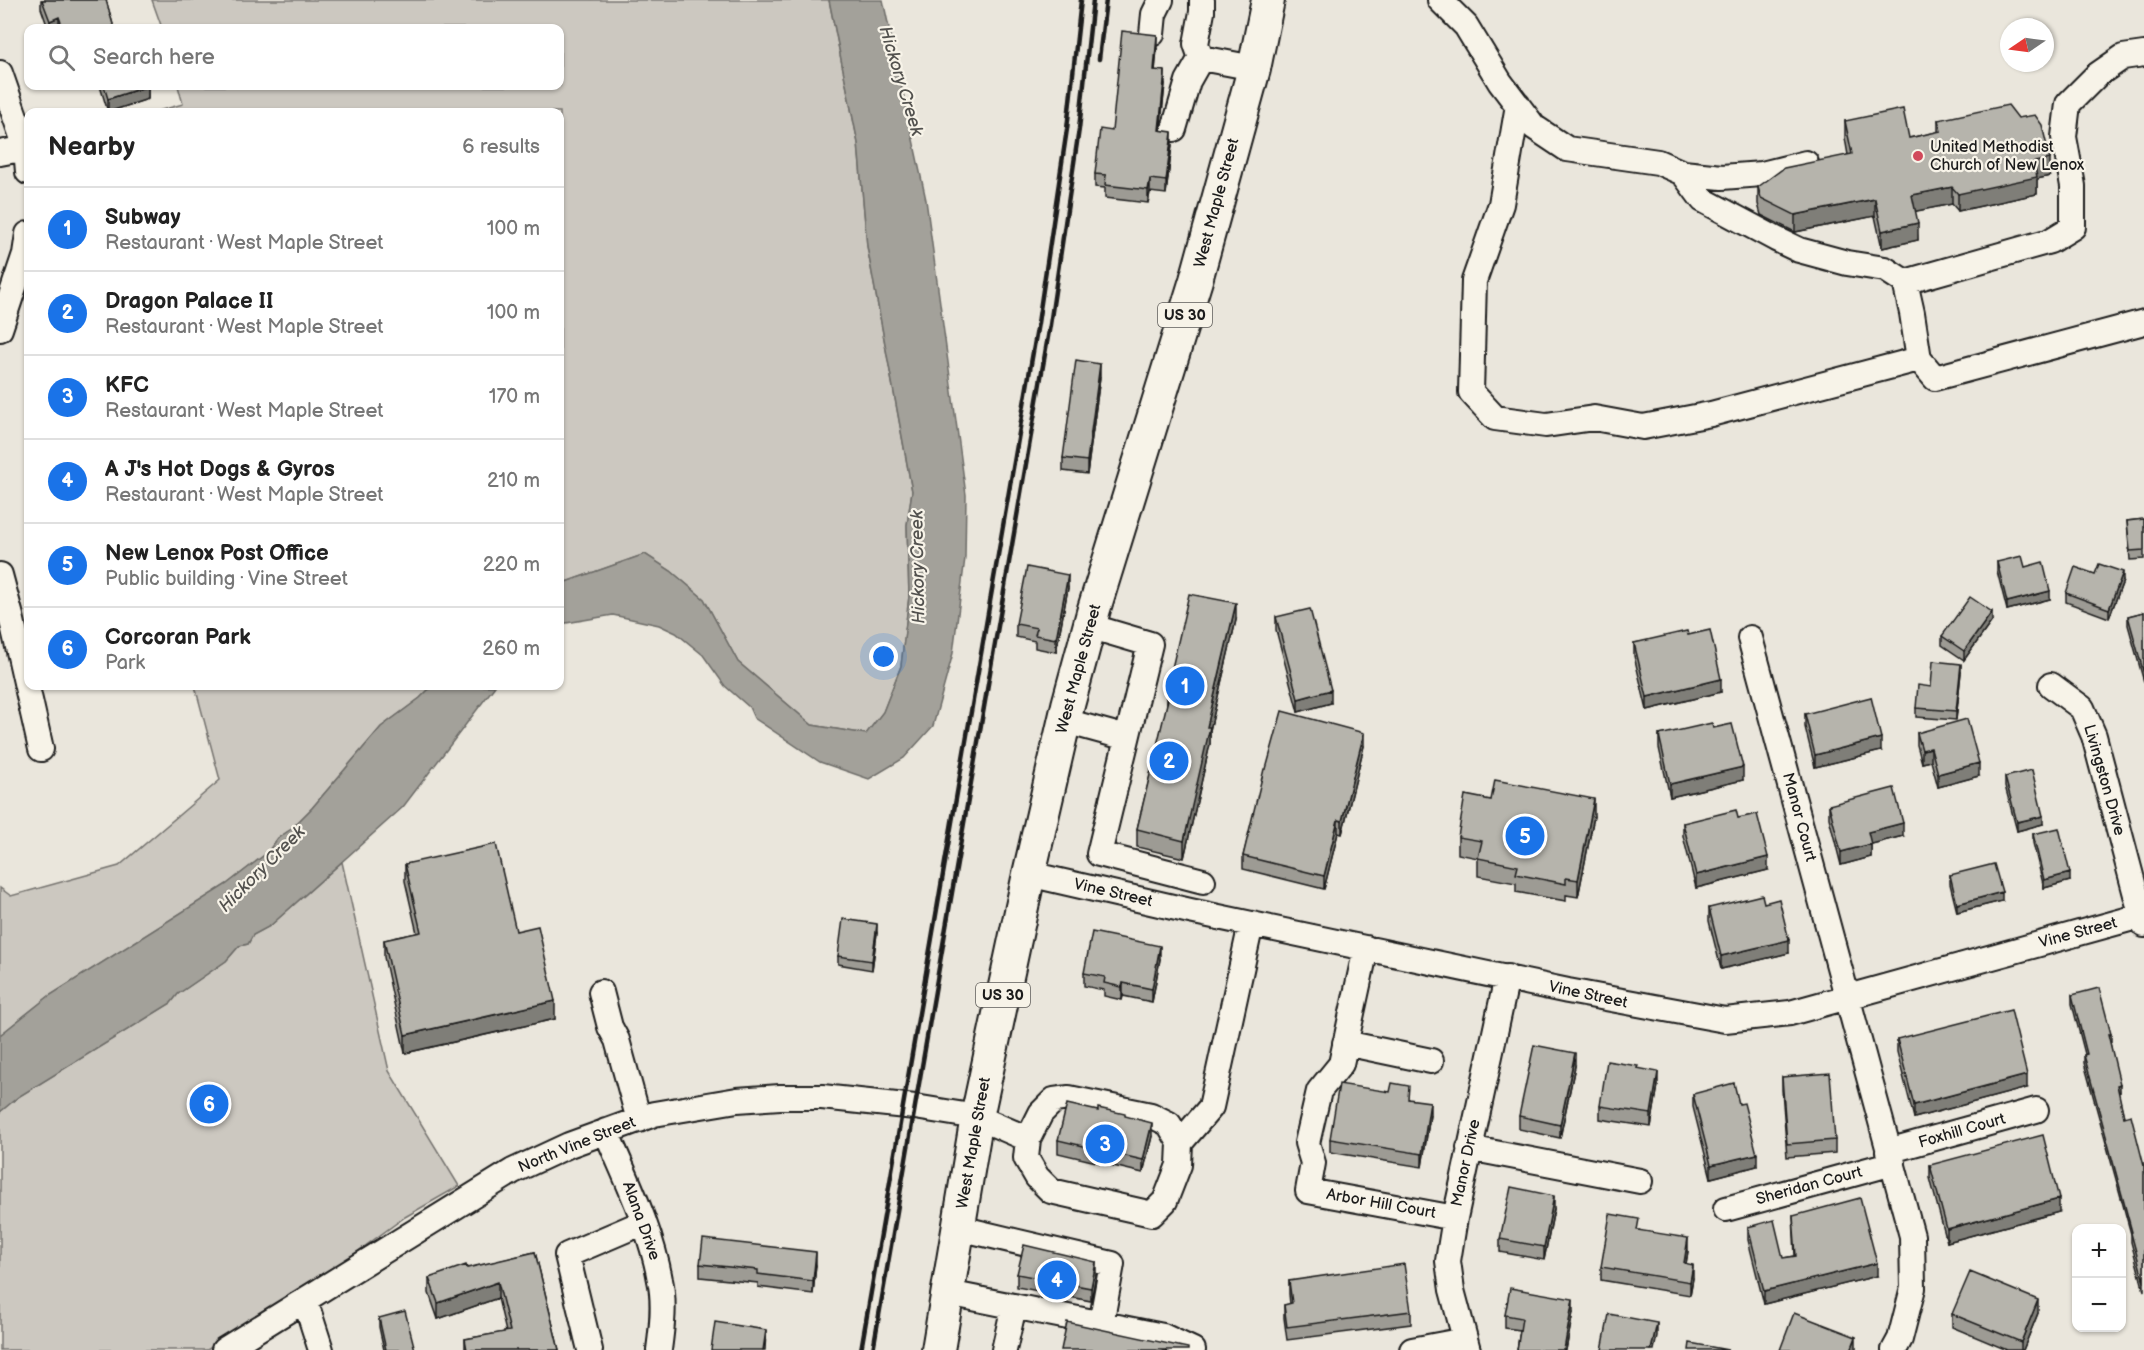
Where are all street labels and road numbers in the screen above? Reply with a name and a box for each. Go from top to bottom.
street label: West Maple Street [1191,136,1243,270]
road number: US 30 [1158,303,1212,327]
street label: West Maple Street [1053,602,1105,736]
street label: Livingston Drive [2079,722,2129,838]
street label: Manor Court [1778,771,1820,864]
street label: Vine Street [1072,875,1154,911]
street label: Vine Street [2037,913,2119,953]
street label: Vine Street [1547,977,1629,1013]
road number: US 30 [976,983,1030,1007]
street label: West Maple Street [953,1076,995,1210]
street label: Foxhill Court [1916,1110,2008,1152]
street label: North Vine Street [516,1113,638,1177]
street label: Manor Drive [1447,1117,1485,1208]
street label: Sheridan Court [1754,1163,1864,1209]
street label: Alana Drive [618,1179,664,1263]
street label: Arbor Hill Court [1325,1185,1437,1223]

